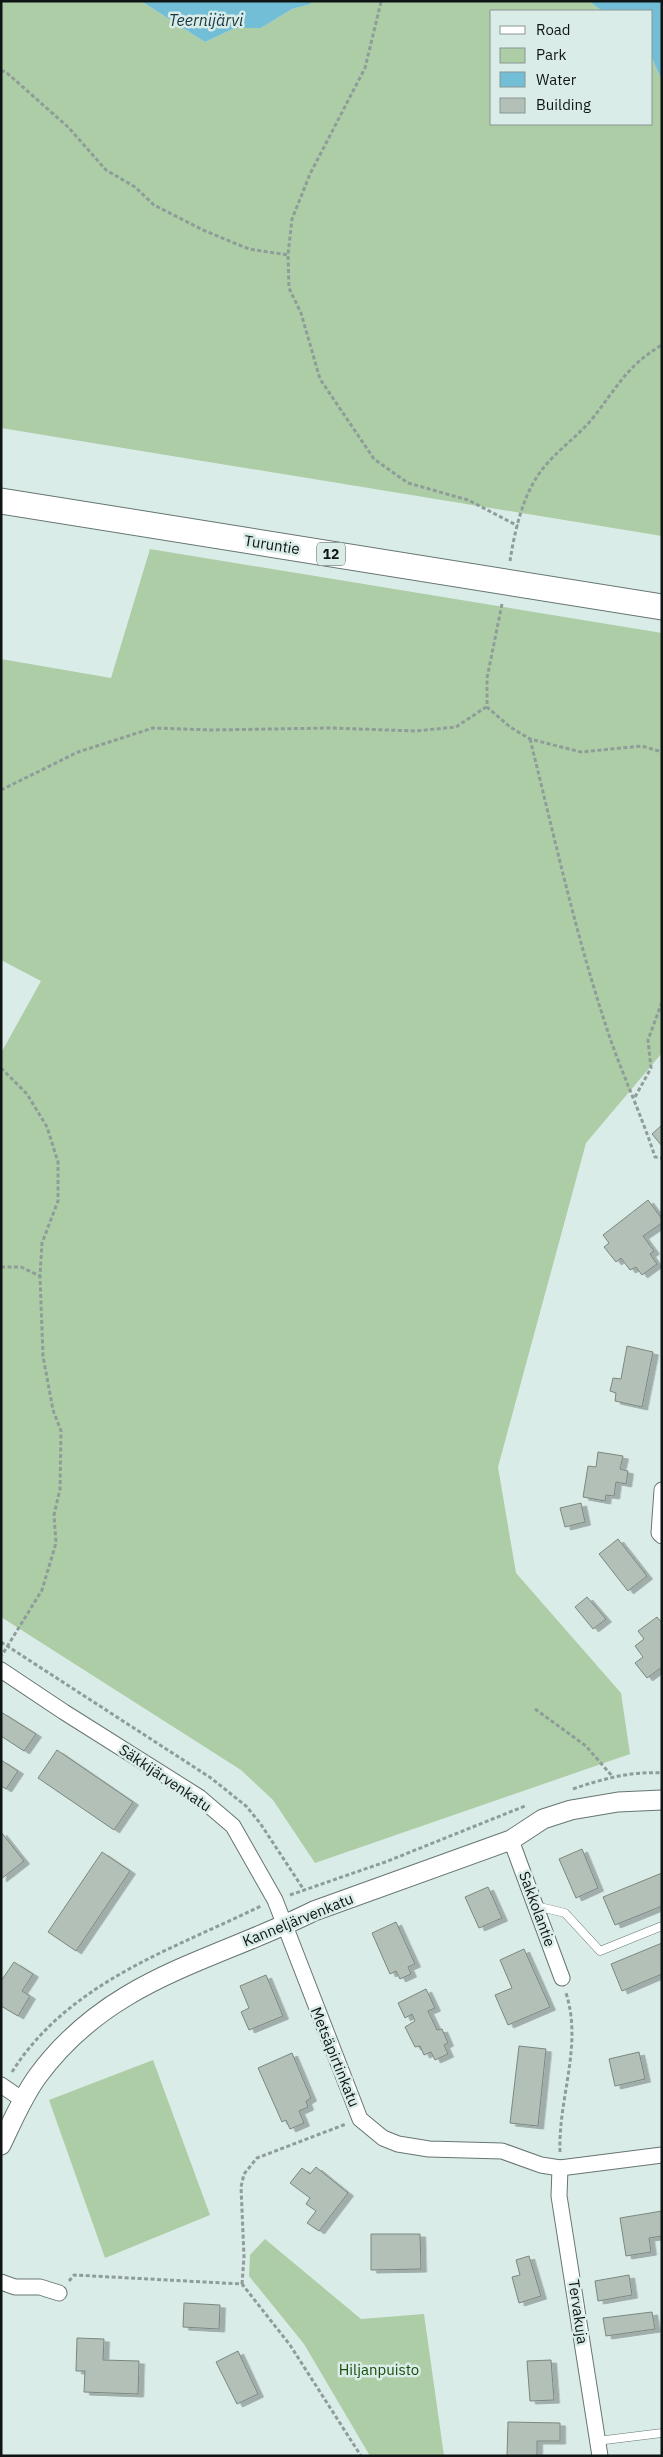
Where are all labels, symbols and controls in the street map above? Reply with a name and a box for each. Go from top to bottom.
water label: Teernijärvi [169,10,244,30]
legend [490,10,653,125]
text: Road [536,20,571,39]
text: Park [536,45,566,64]
text: Water [536,70,577,89]
text: Building [536,95,591,114]
street label: Turuntie [243,531,301,558]
road number: 12 [317,542,345,566]
street label: Säkkijärvenkatu [115,1740,215,1815]
street label: Sakkolantie [515,1869,560,1949]
street label: Kanneljärvenkatu [240,1889,356,1950]
street label: Metsäpirtinkatu [307,2004,364,2110]
street label: Tervakuja [565,2279,592,2345]
park label: Hiljanpuisto [339,2360,419,2379]

